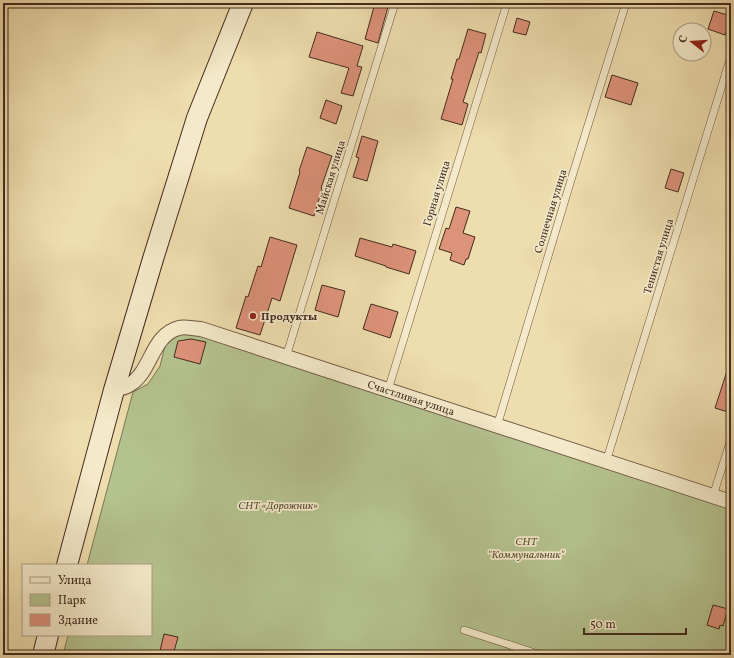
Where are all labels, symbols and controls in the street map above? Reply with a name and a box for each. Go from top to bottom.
north arrow [672,22,712,62]
text: С [676,34,692,45]
street label: Майская улица [313,138,350,216]
street label: Горная улица [420,158,455,228]
street label: Солнечная улица [532,167,572,255]
street label: Тенистая улица [641,216,678,296]
place label: Продукты [261,310,317,325]
marker: Продукты [248,311,258,321]
street label: Счастливая улица [365,378,457,420]
park label: СНТ «Дорожник» [238,499,318,514]
park label: СНТ "Коммунальник" [488,535,565,563]
legend [22,564,152,636]
text: Улица [58,573,91,589]
text: Парк [58,593,86,609]
scale bar [584,610,686,636]
text: Здание [58,613,98,629]
text: 50 m [590,617,616,633]

